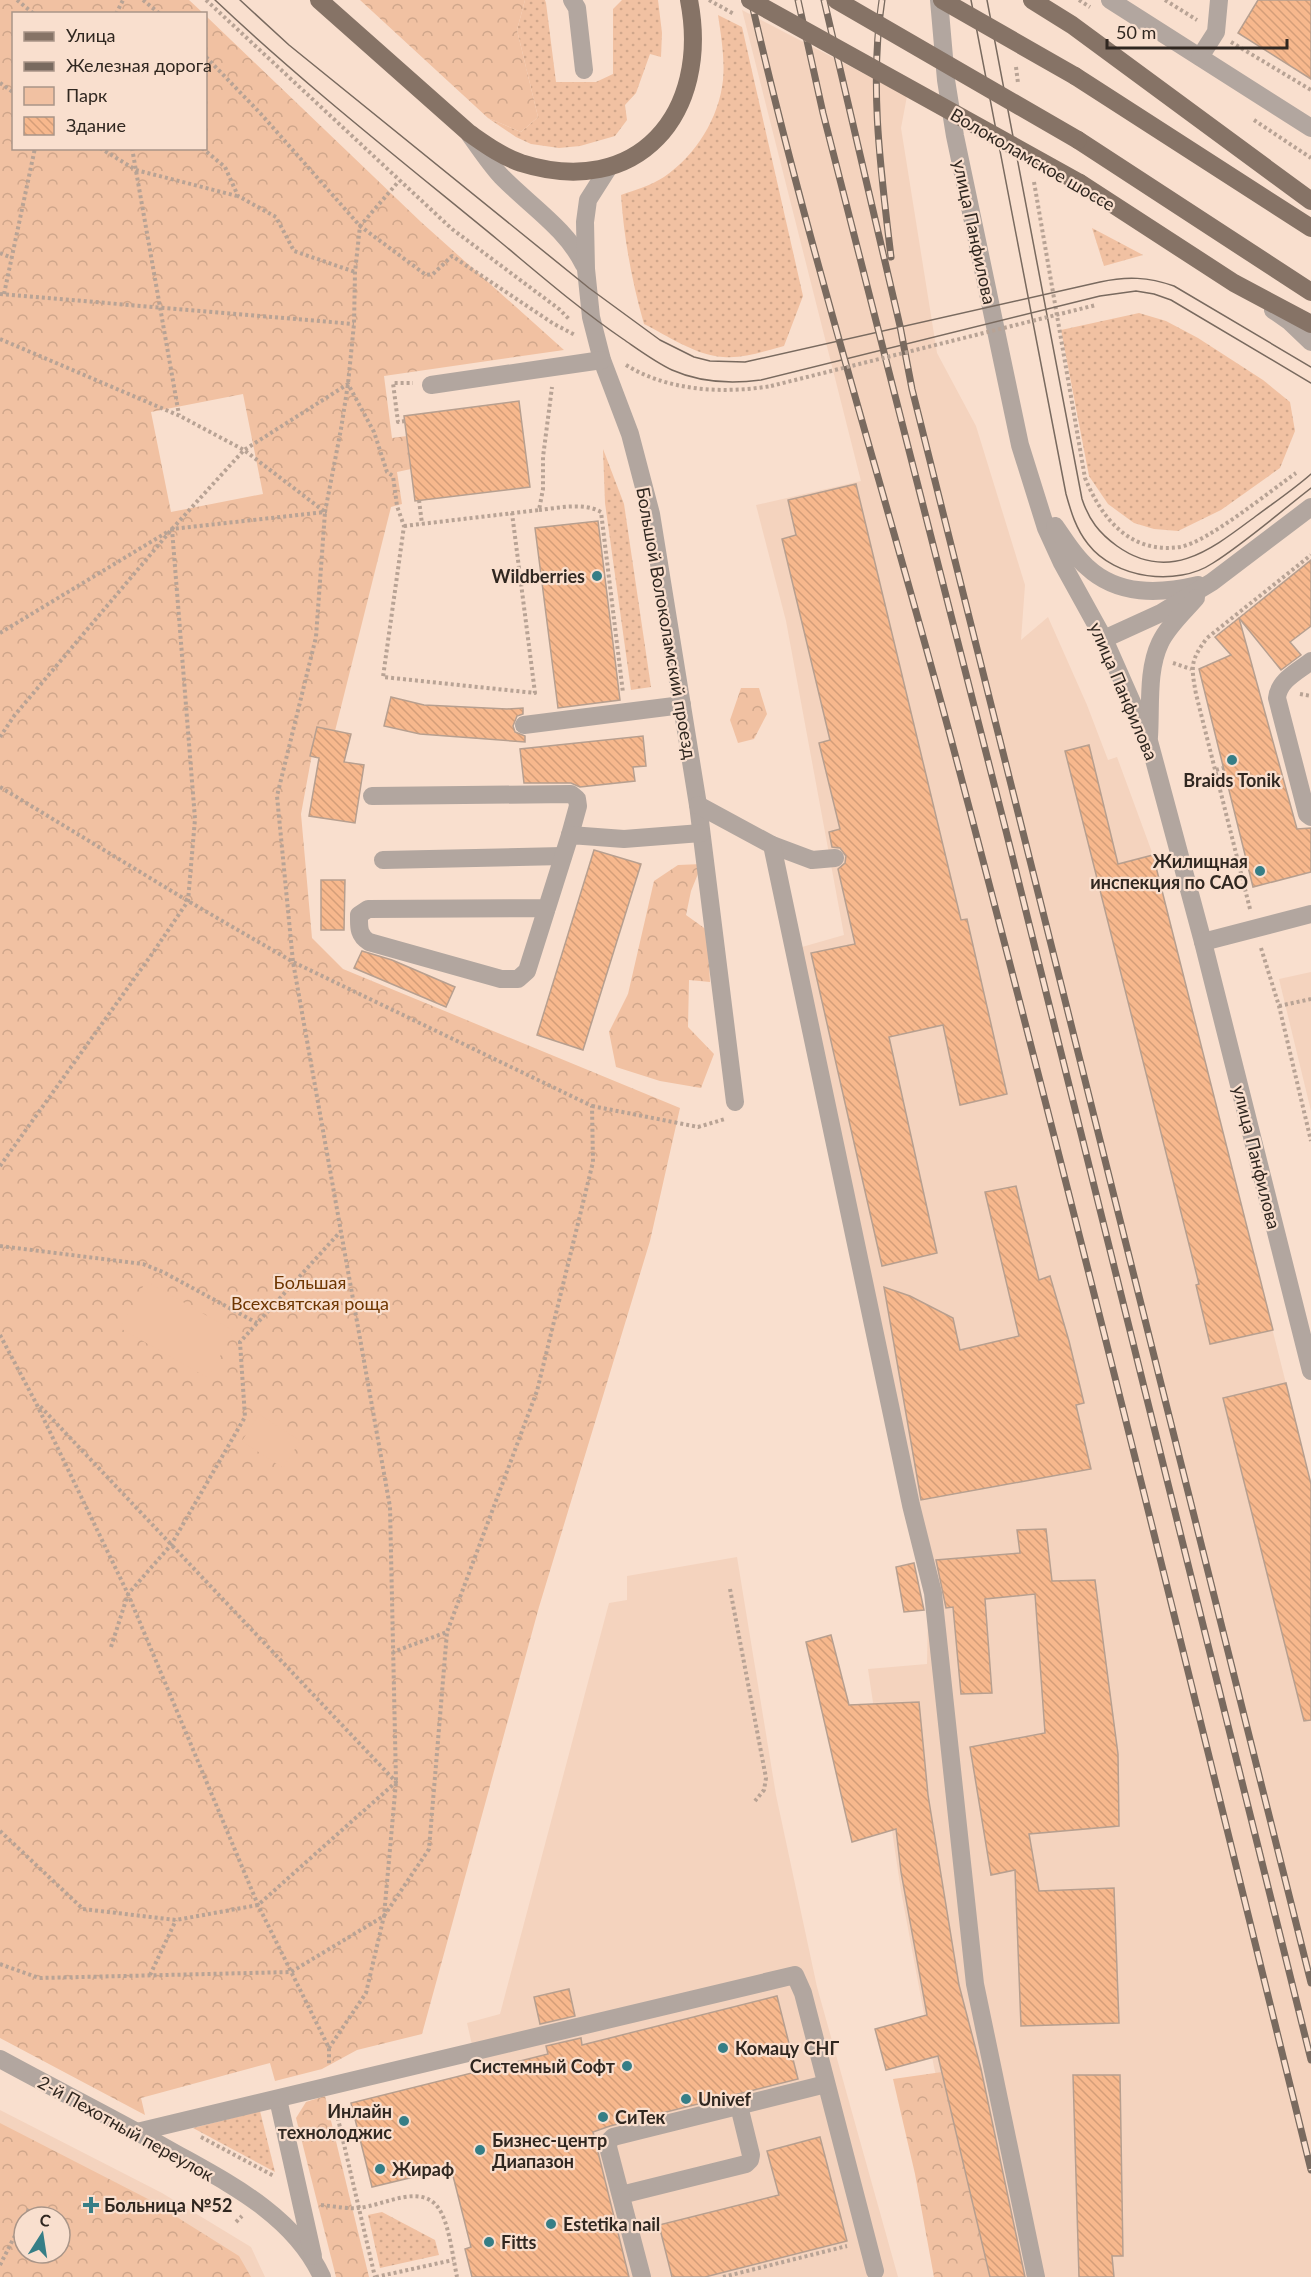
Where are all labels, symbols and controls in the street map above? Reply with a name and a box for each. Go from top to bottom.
legend [12,12,207,150]
scale bar [1107,12,1287,50]
text: 50 m [1116,21,1156,43]
text: Улица [66,24,116,46]
text: Железная дорога [66,54,212,76]
text: Парк [66,84,108,106]
street label: Волоколамское шоссе [947,103,1119,215]
text: Здание [66,114,126,136]
street label: улица Панфилова [949,158,1001,306]
street label: Большой Волоколамский проезд [632,485,702,761]
place label: Wildberries [492,565,585,587]
marker: Wildberries [590,569,604,583]
street label: улица Панфилова [1085,619,1163,763]
marker: Braids Tonik [1225,753,1239,767]
place label: Braids Tonik [1183,769,1281,791]
place label: Жилищная инспекция по САО [1090,850,1248,893]
marker: Жилищная инспекция по САО [1253,864,1267,878]
street label: улица Панфилова [1228,1083,1286,1231]
park label: Большая Всехсвятская роща [231,1271,389,1314]
place label: Комацу СНГ [735,2037,839,2059]
marker: Комацу СНГ [716,2041,730,2055]
place label: Системный Софт [470,2055,616,2077]
marker: Системный Софт [620,2059,634,2073]
street label: 2-й Пехотный переулок [34,2071,218,2186]
place label: Univef [698,2088,751,2110]
marker: Univef [679,2092,693,2106]
place label: Инлайн технолоджис [278,2100,392,2143]
place label: СиТек [615,2106,666,2128]
marker: СиТек [596,2110,610,2124]
marker: Инлайн технолоджис [397,2114,411,2128]
place label: Бизнес-центр Диапазон [492,2129,607,2172]
marker: Бизнес-центр Диапазон [473,2143,487,2157]
place label: Жираф [392,2158,454,2180]
marker: Жираф [373,2162,387,2176]
place label: Больница №52 [104,2194,232,2216]
marker: Больница №52 [82,2196,100,2214]
north arrow [12,2205,72,2265]
text: С [38,2209,53,2230]
place label: Estetika nail [563,2213,660,2235]
marker: Estetika nail [544,2217,558,2231]
place label: Fitts [501,2231,536,2253]
marker: Fitts [482,2235,496,2249]

